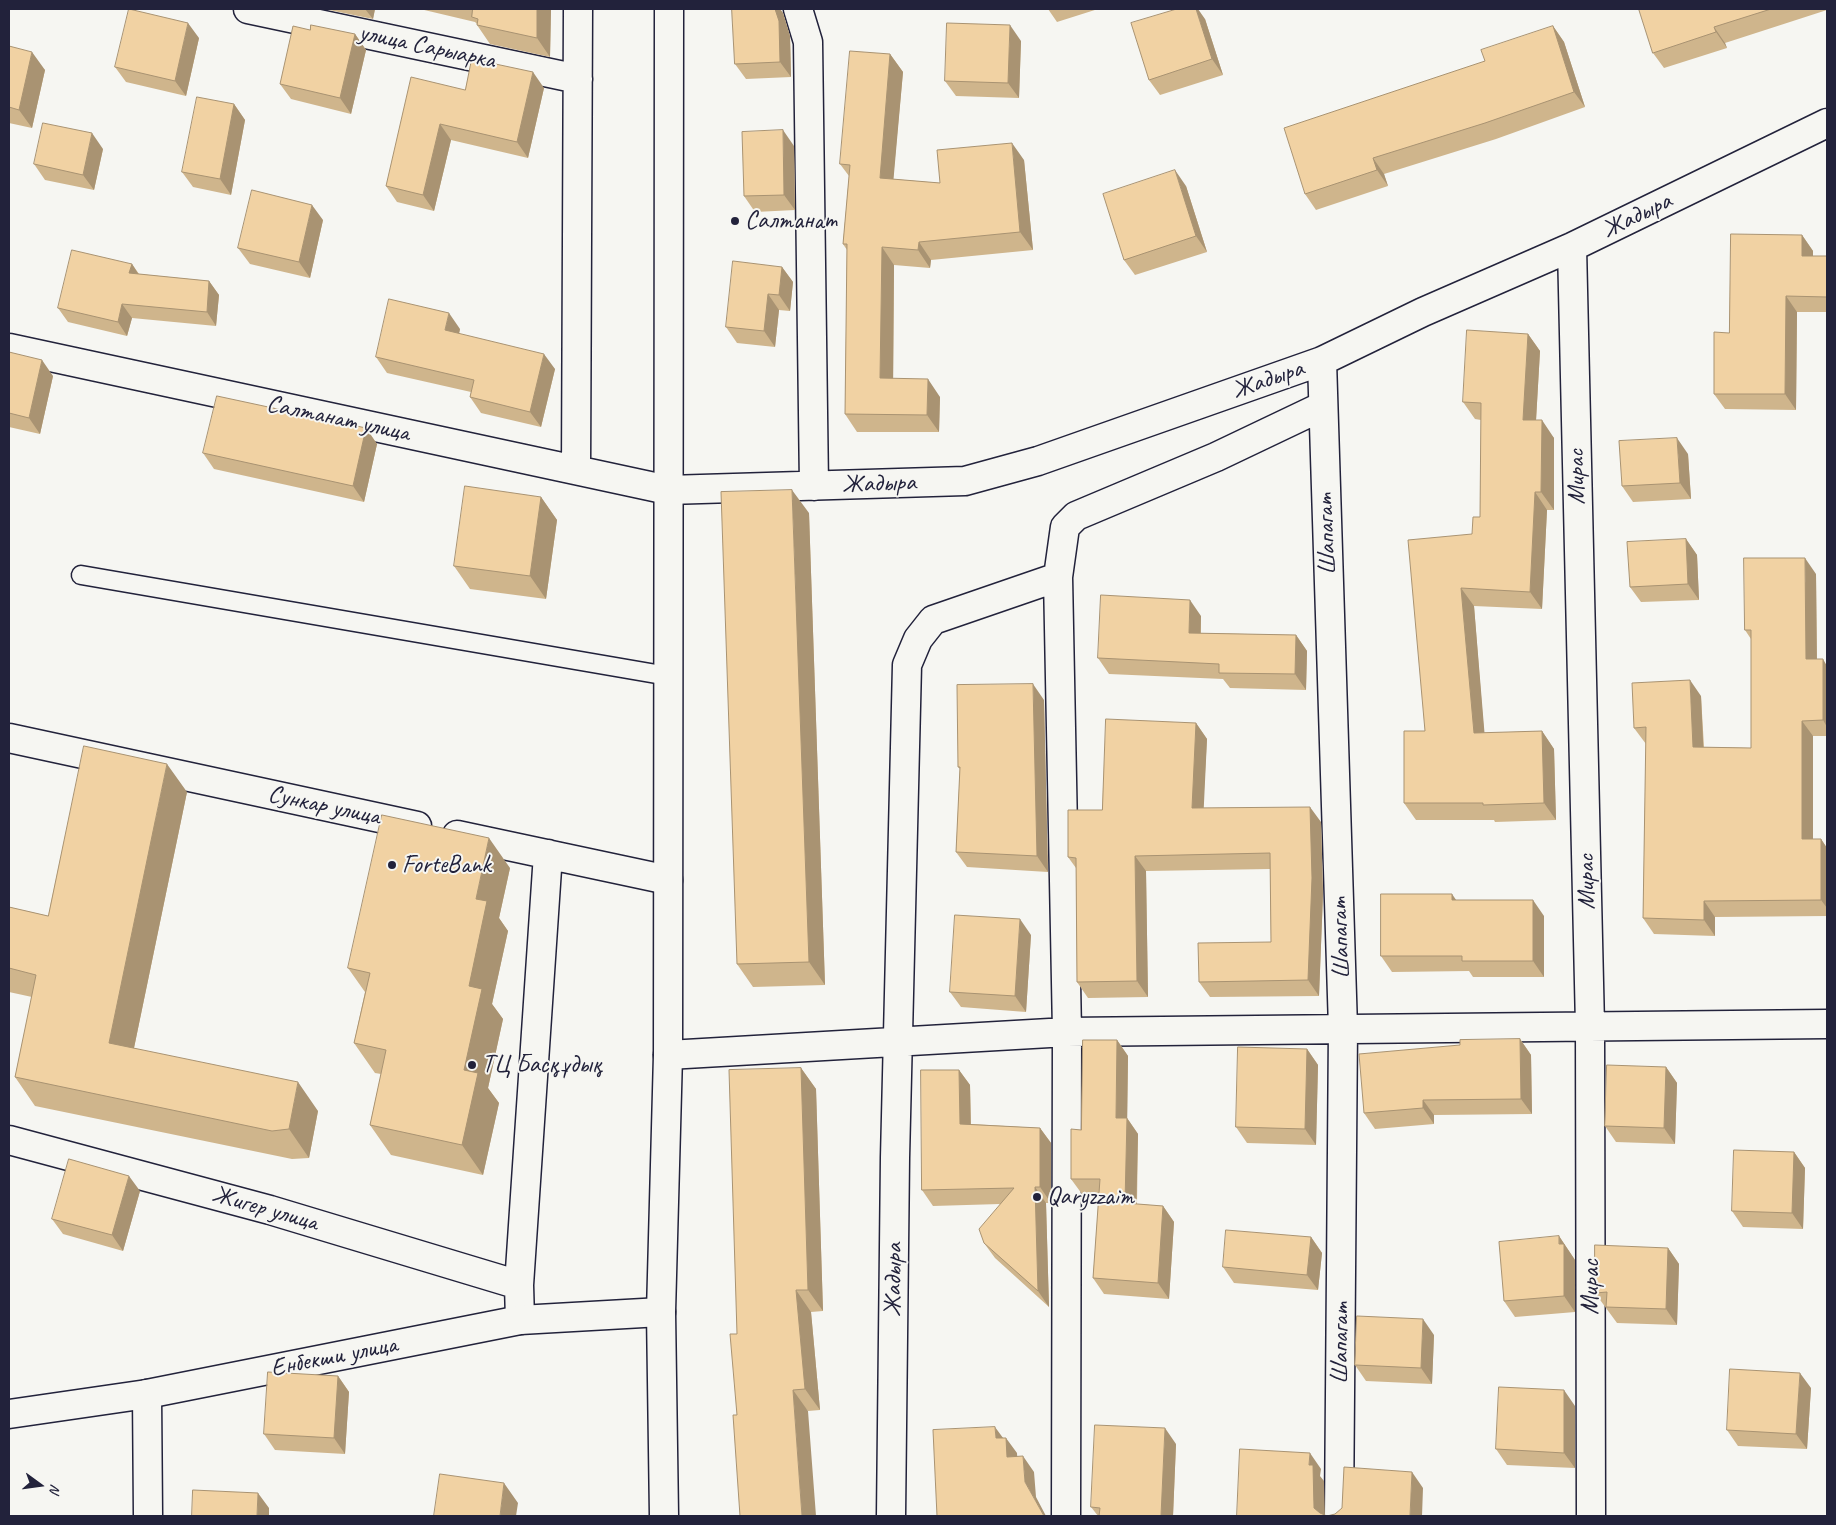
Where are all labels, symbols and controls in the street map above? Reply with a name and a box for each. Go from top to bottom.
street label: улица Сарыарка [356,18,498,76]
street label: Жадыра [1597,186,1677,246]
place label: Салтанат [745,206,836,236]
marker: Салтанат [729,215,741,227]
street label: Жадыра [1228,354,1308,406]
street label: Салтанат улица [264,389,412,449]
street label: Мирас [1562,449,1592,505]
street label: Жадыра [842,468,916,500]
street label: Шапагат [1311,492,1343,576]
street label: Сункар улица [265,780,383,832]
place label: ForteBank [402,850,490,880]
street label: Мирас [1572,854,1602,910]
marker: ForteBank [386,859,398,871]
street label: Шапагат [1325,896,1357,980]
place label: ТЦ Басқұдық [482,1050,602,1080]
marker: ТЦ Басқұдық [466,1059,478,1071]
street label: Жигер улица [209,1180,321,1238]
place label: Qaryzzaim [1047,1182,1134,1212]
marker: Qaryzzaim [1031,1191,1043,1203]
street label: Жадыра [878,1243,910,1317]
street label: Мирас [1576,1259,1606,1315]
street label: Шапагат [1325,1302,1357,1384]
street label: Енбекши улица [268,1330,400,1384]
north arrow [15,1460,65,1510]
text: N [46,1482,64,1495]

